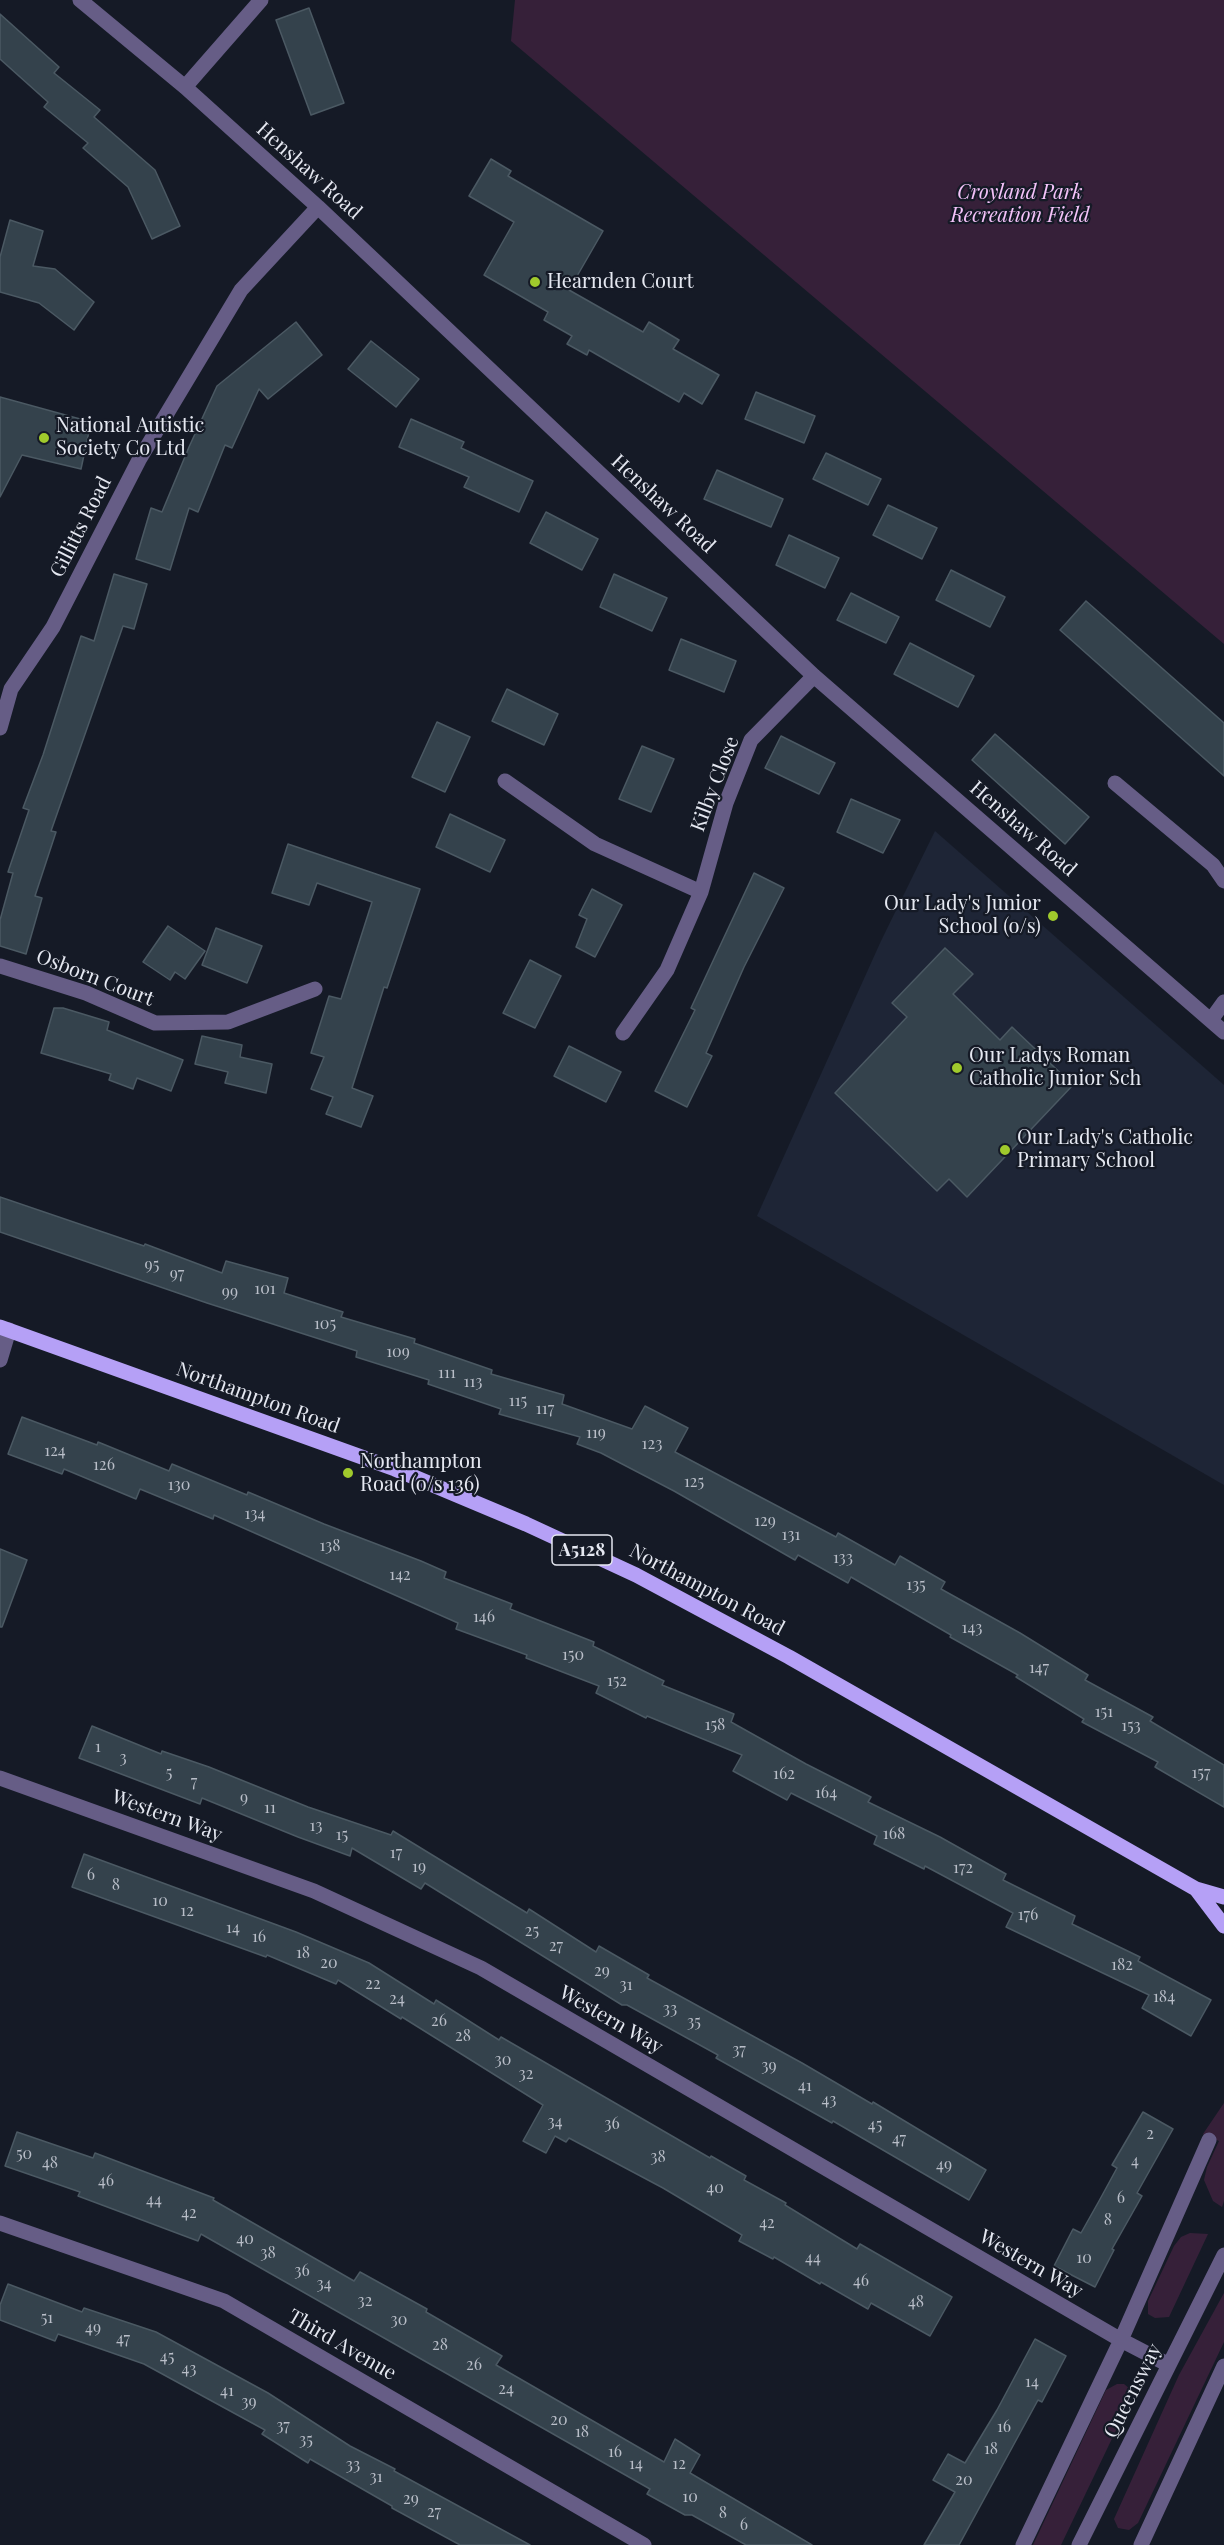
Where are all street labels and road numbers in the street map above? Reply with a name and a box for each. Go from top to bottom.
street label: Henshaw Road [251,117,367,225]
street label: Henshaw Road [606,450,720,558]
street label: Gillitts Road [45,473,117,581]
street label: Kilby Close [686,733,744,835]
street label: Henshaw Road [965,776,1081,882]
street label: Osborn Court [33,945,157,1011]
street label: Northampton Road [173,1357,343,1439]
road number: A5128 [552,1535,612,1565]
street label: Northampton Road [625,1539,789,1641]
street label: Western Way [108,1785,226,1847]
street label: Western Way [555,1981,667,2059]
street label: Western Way [975,2225,1087,2303]
street label: Third Avenue [284,2304,400,2386]
street label: Queensway [1099,2340,1167,2442]

